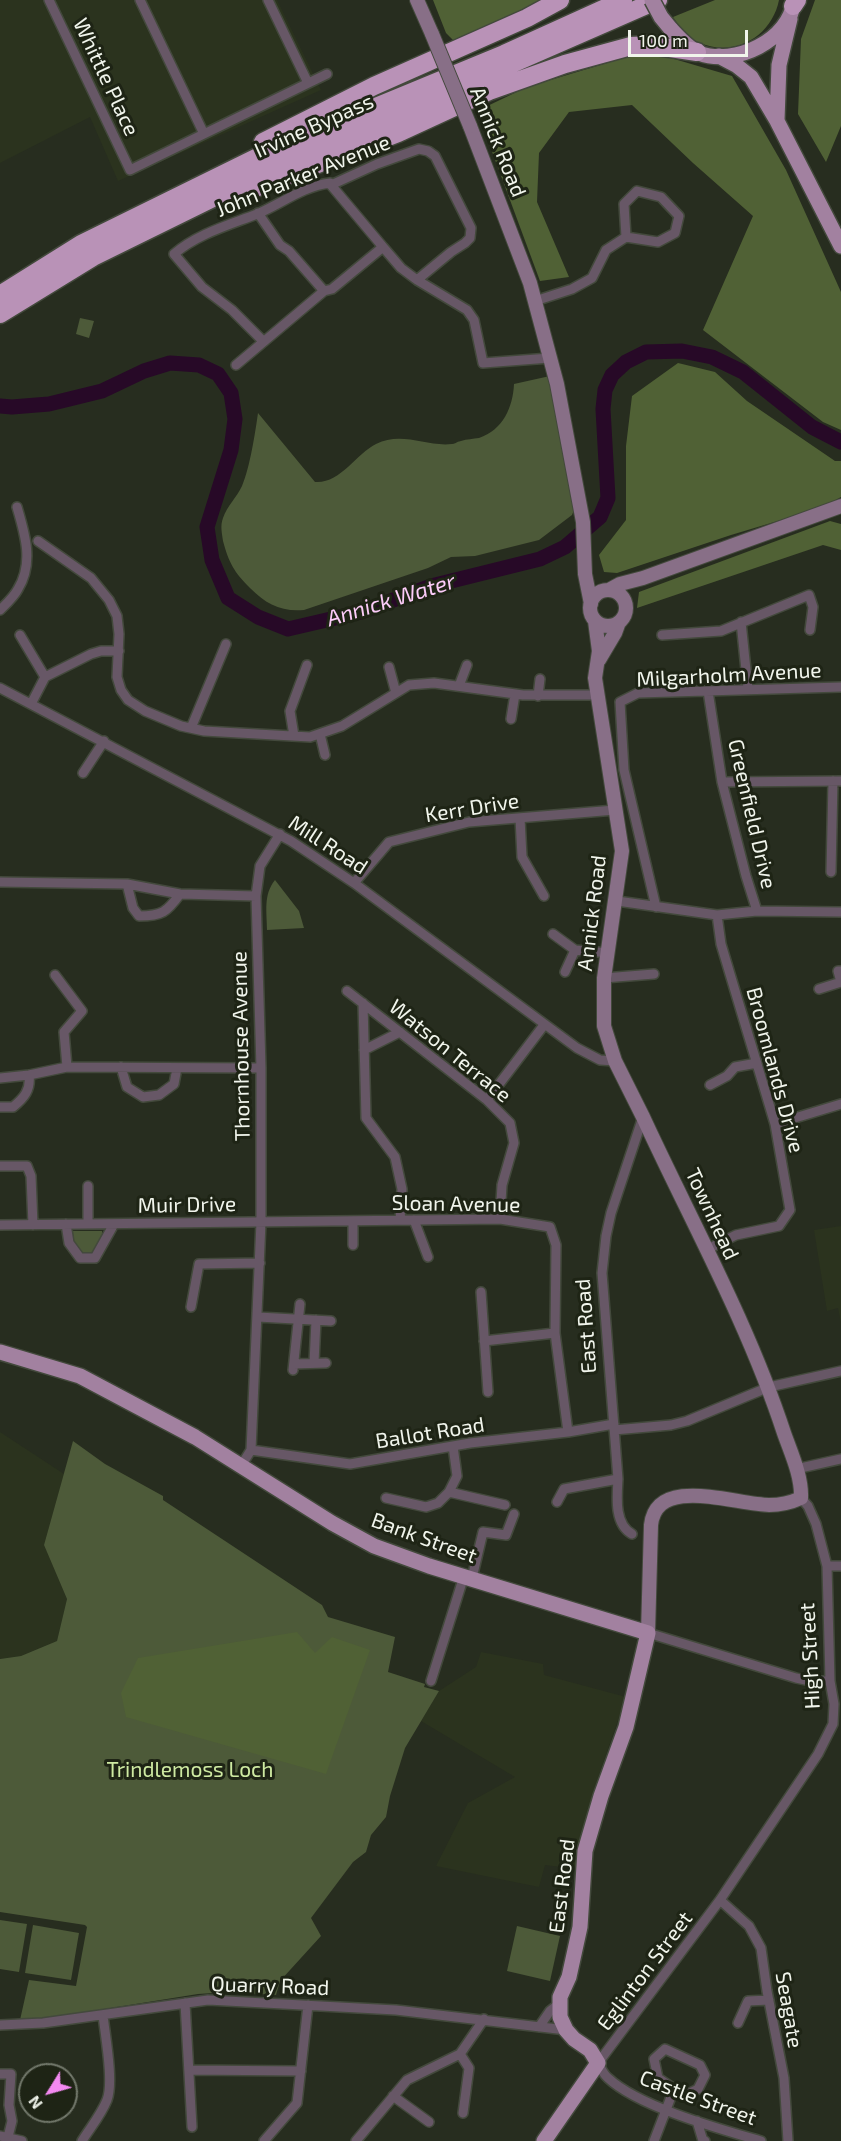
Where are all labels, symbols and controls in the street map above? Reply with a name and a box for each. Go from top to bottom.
street label: Whittle Place [68,14,144,140]
scale bar [631,18,751,56]
text: 100 m [639,29,688,51]
street label: Annick Road [464,83,532,201]
street label: Irvine Bypass [251,89,377,163]
street label: John Parker Avenue [212,130,394,222]
water label: Annick Water [323,568,459,632]
street label: Milgarholm Avenue [636,658,822,692]
street label: Greenfield Drive [723,737,781,891]
street label: Kerr Drive [423,788,521,828]
street label: Mill Road [284,810,372,880]
street label: Annick Road [572,854,612,972]
street label: Thornhouse Avenue [227,951,255,1141]
street label: Broomlands Drive [741,984,809,1156]
street label: Watson Terrace [384,994,516,1108]
street label: Townhead [680,1164,744,1264]
street label: Sloan Avenue [391,1190,521,1218]
street label: Muir Drive [138,1192,236,1218]
street label: East Road [570,1278,602,1374]
street label: Ballot Road [374,1412,486,1454]
street label: Bank Street [368,1507,480,1569]
street label: High Street [795,1602,825,1710]
park label: Trindlemoss Loch [106,1757,274,1783]
street label: East Road [544,1837,580,1935]
street label: Eglinton Street [592,1907,698,2035]
street label: Seagate [770,1970,808,2050]
street label: Quarry Road [210,1971,330,2001]
north arrow [18,2063,78,2123]
street label: Castle Street [636,2065,760,2131]
text: N [24,2093,46,2113]

